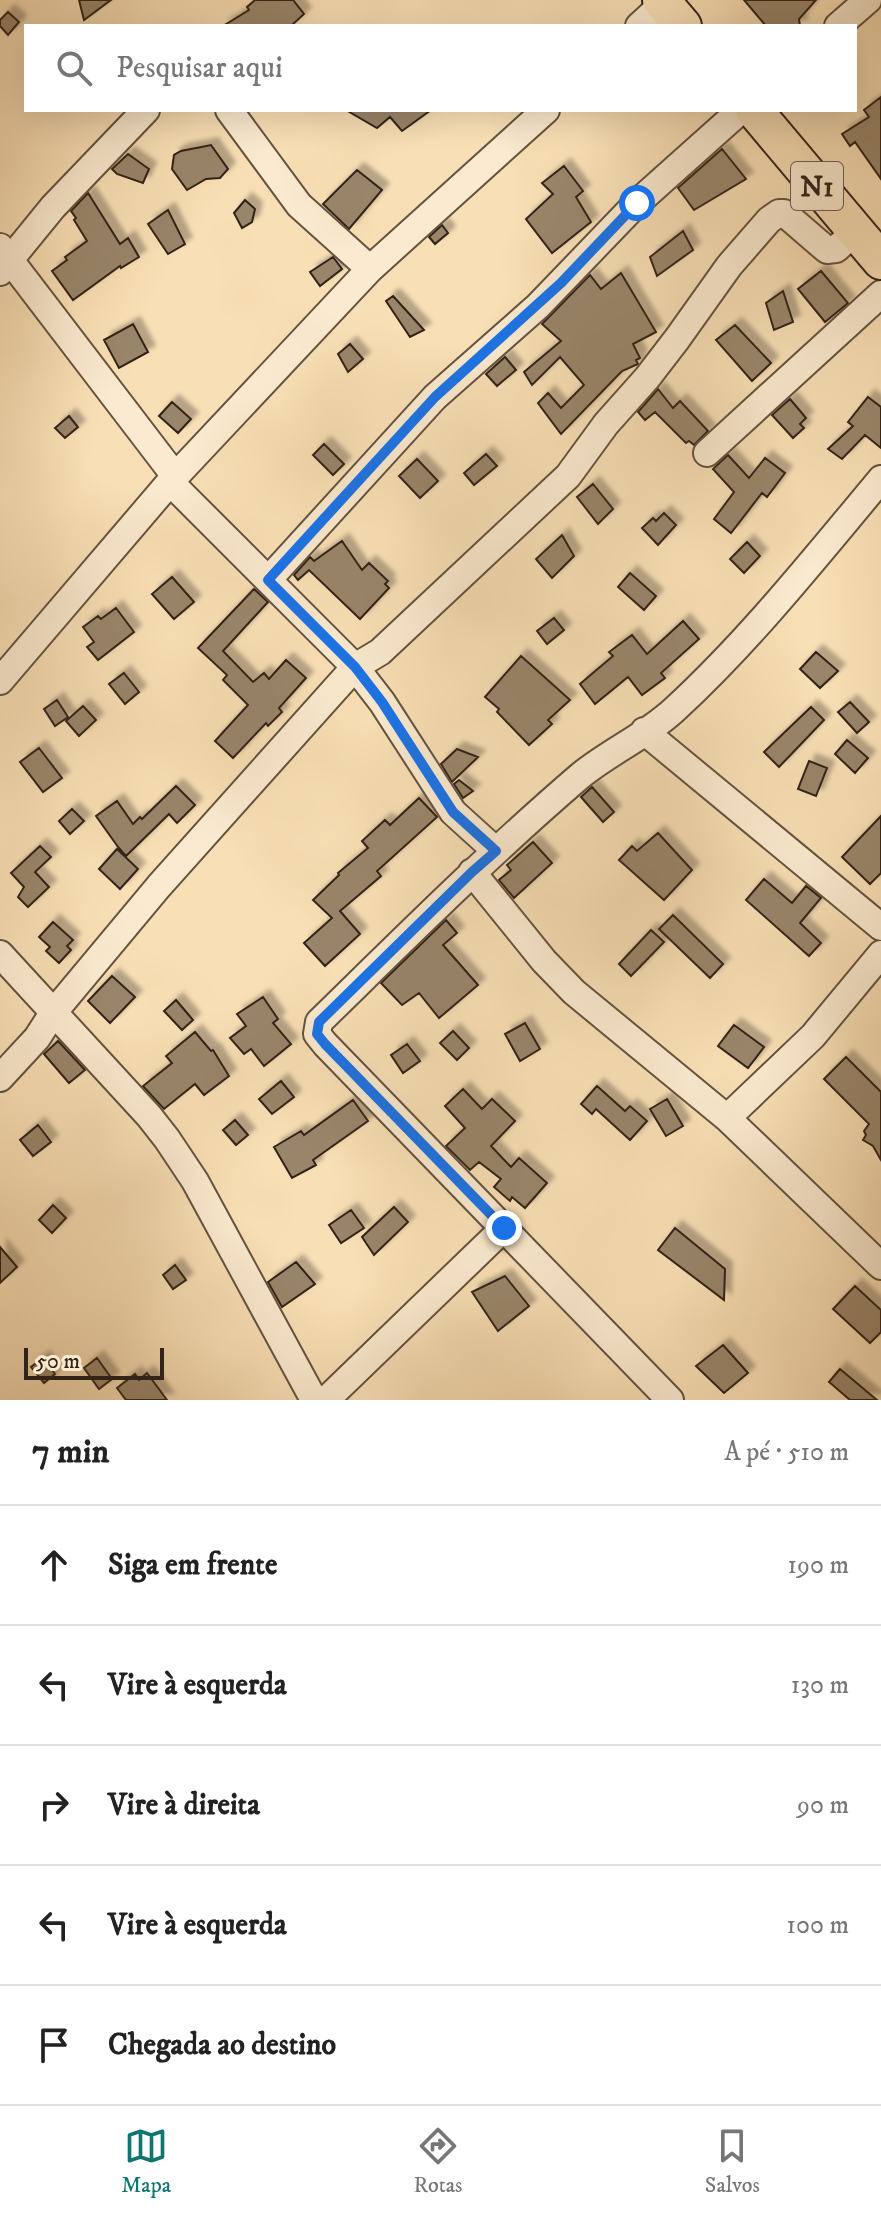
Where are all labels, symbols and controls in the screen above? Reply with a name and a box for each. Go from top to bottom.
search box [24,24,857,112]
icon: search [52,46,96,90]
text: Pesquisar aqui [116,50,283,87]
road number: N1 [791,162,843,210]
route start [619,185,655,221]
route end [486,1210,522,1246]
scale bar [24,1344,164,1380]
text: 50 m [36,1348,80,1375]
text: 7 min [32,1431,109,1473]
text: A pé · 510 m [724,1436,849,1469]
icon: ahead [32,1543,76,1587]
text: Siga em frente [108,1547,277,1584]
text: 190 m [787,1549,849,1582]
icon: left [32,1663,76,1707]
text: Vire à esquerda [108,1667,287,1704]
text: 130 m [791,1669,849,1702]
icon: right [32,1783,76,1827]
text: Vire à direita [108,1787,260,1824]
text: 90 m [797,1789,849,1822]
icon: left [32,1903,76,1947]
text: Vire à esquerda [108,1907,287,1944]
text: 100 m [786,1909,849,1942]
icon: arrive [32,2023,76,2067]
text: Chegada ao destino [108,2027,336,2064]
tab: Mapa [121,2124,171,2199]
tab: Rotas [413,2124,462,2199]
tab: Salvos [705,2124,760,2199]

